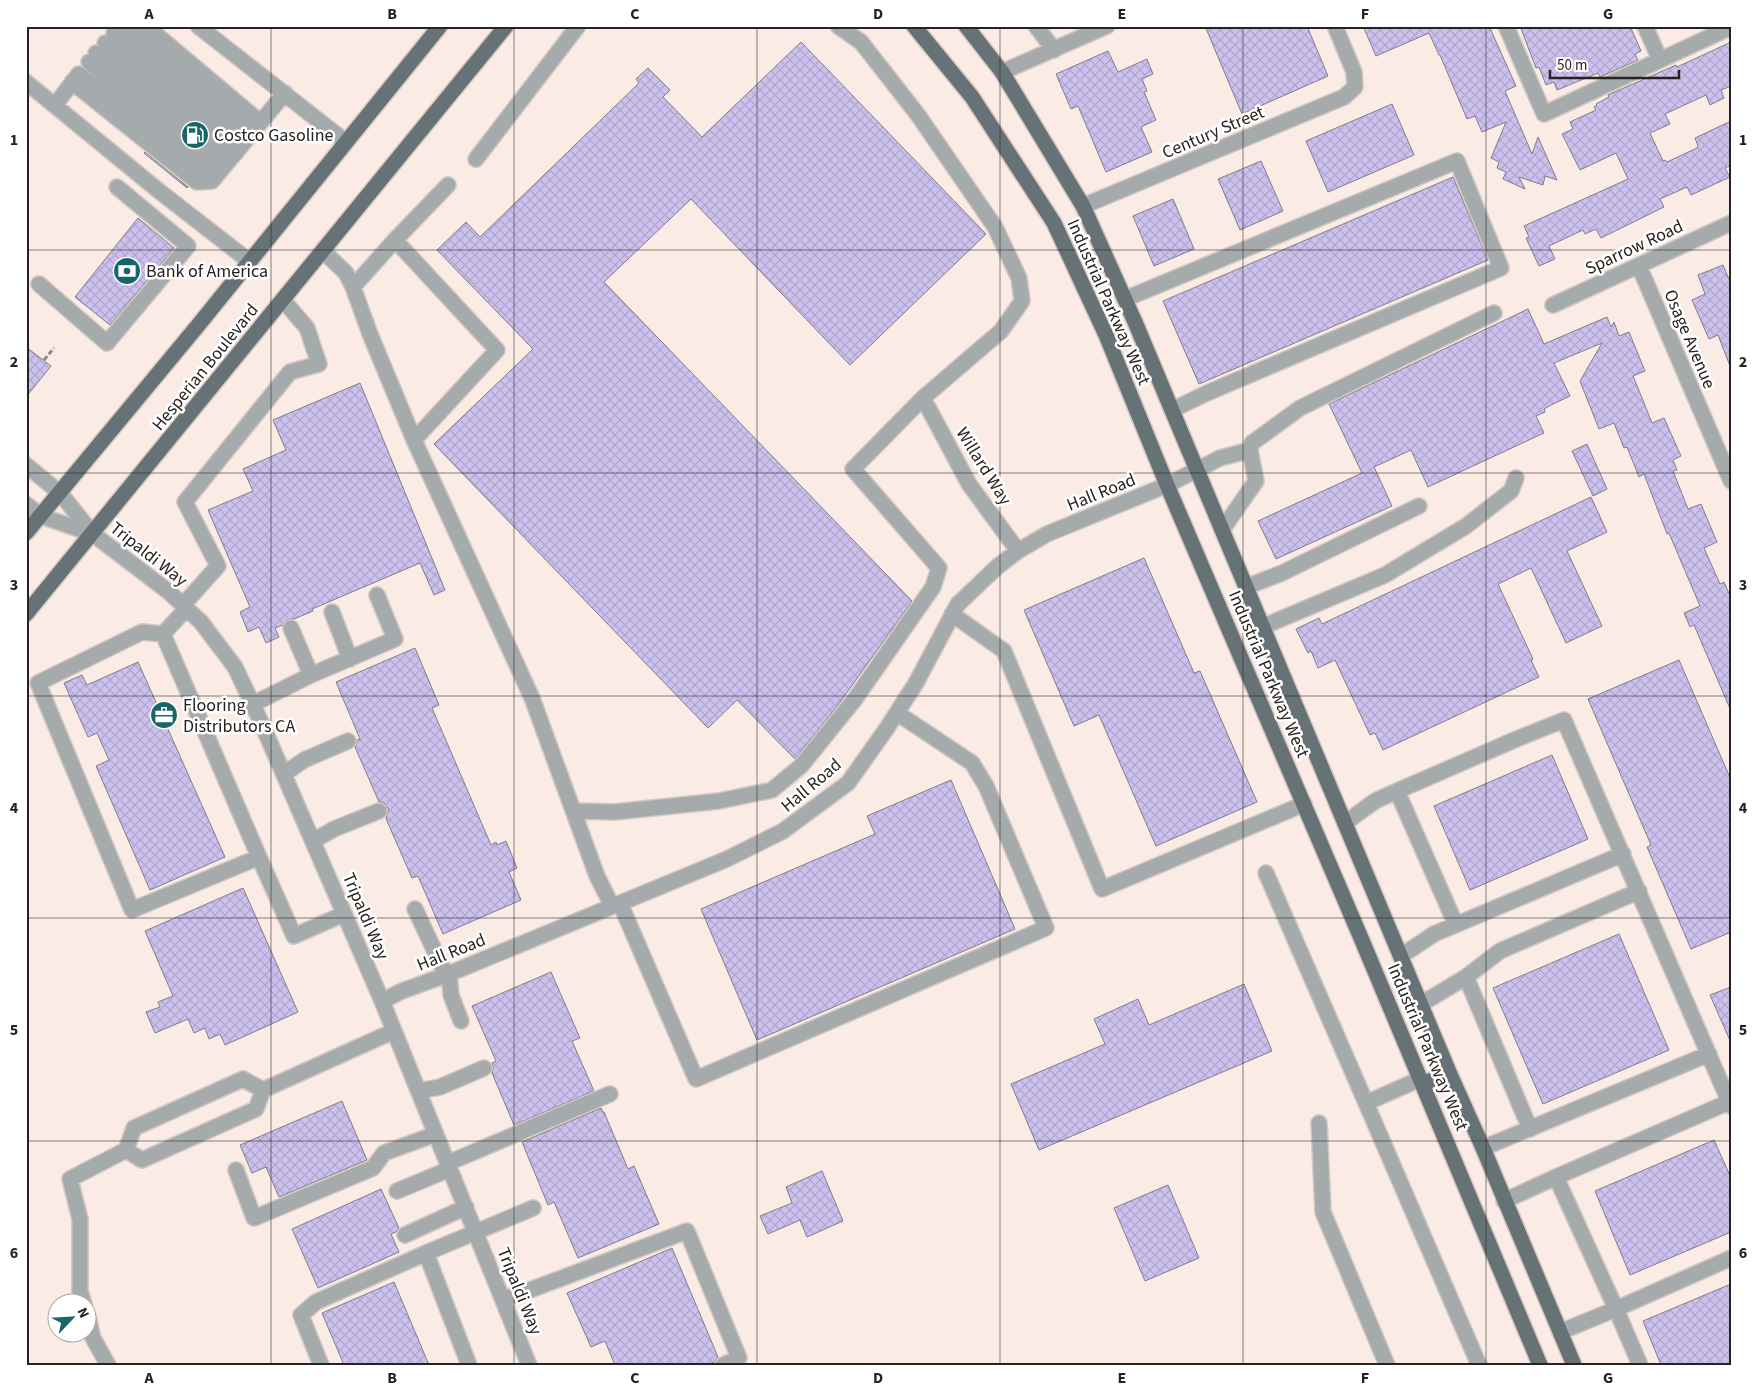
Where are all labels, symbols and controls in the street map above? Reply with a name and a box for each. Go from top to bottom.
text: A [143,3,154,25]
text: B [387,3,397,25]
text: C [630,3,640,25]
text: D [873,3,883,25]
text: E [1118,3,1126,25]
text: F [1361,3,1369,25]
text: G [1603,3,1613,25]
scale bar [1550,48,1678,80]
text: 50 m [1557,55,1587,76]
street label: Century Street [1158,100,1268,165]
fuel station icon: Costco Gasoline [180,120,210,150]
place label: Costco Gasoline [214,123,334,148]
text: 1 [10,129,18,151]
text: 1 [1739,129,1747,151]
street label: Sparrow Road [1581,214,1687,281]
street label: Industrial Parkway West [1061,215,1156,389]
bank icon: Bank of America [112,256,142,286]
place label: Bank of America [146,259,268,284]
street label: Osage Avenue [1657,286,1722,393]
street label: Hesperian Boulevard [146,298,265,436]
text: 2 [10,351,18,373]
text: 2 [1739,351,1747,373]
street label: Willard Way [950,422,1018,511]
street label: Hall Road [1063,467,1139,518]
street label: Tripaldi Way [105,516,193,593]
text: 3 [10,574,18,596]
text: 3 [1739,574,1747,596]
street label: Industrial Parkway West [1222,587,1315,762]
place label: Flooring Distributors CA [183,693,295,739]
office icon: Flooring Distributors CA [149,700,179,730]
street label: Hall Road [776,753,847,818]
text: 4 [10,797,19,819]
text: 4 [1739,797,1748,819]
street label: Tripaldi Way [336,869,395,964]
street label: Hall Road [413,927,489,978]
street label: Industrial Parkway West [1381,960,1474,1135]
text: 5 [10,1019,18,1041]
text: 5 [1739,1019,1747,1041]
text: 6 [10,1242,18,1264]
text: 6 [1739,1242,1747,1264]
street label: Tripaldi Way [491,1244,549,1339]
north arrow [48,1294,98,1344]
text: N [72,1304,94,1321]
text: A [143,1367,154,1389]
text: B [387,1367,397,1389]
text: C [630,1367,640,1389]
text: D [873,1367,883,1389]
text: E [1118,1367,1126,1389]
text: F [1361,1367,1369,1389]
text: G [1603,1367,1613,1389]

